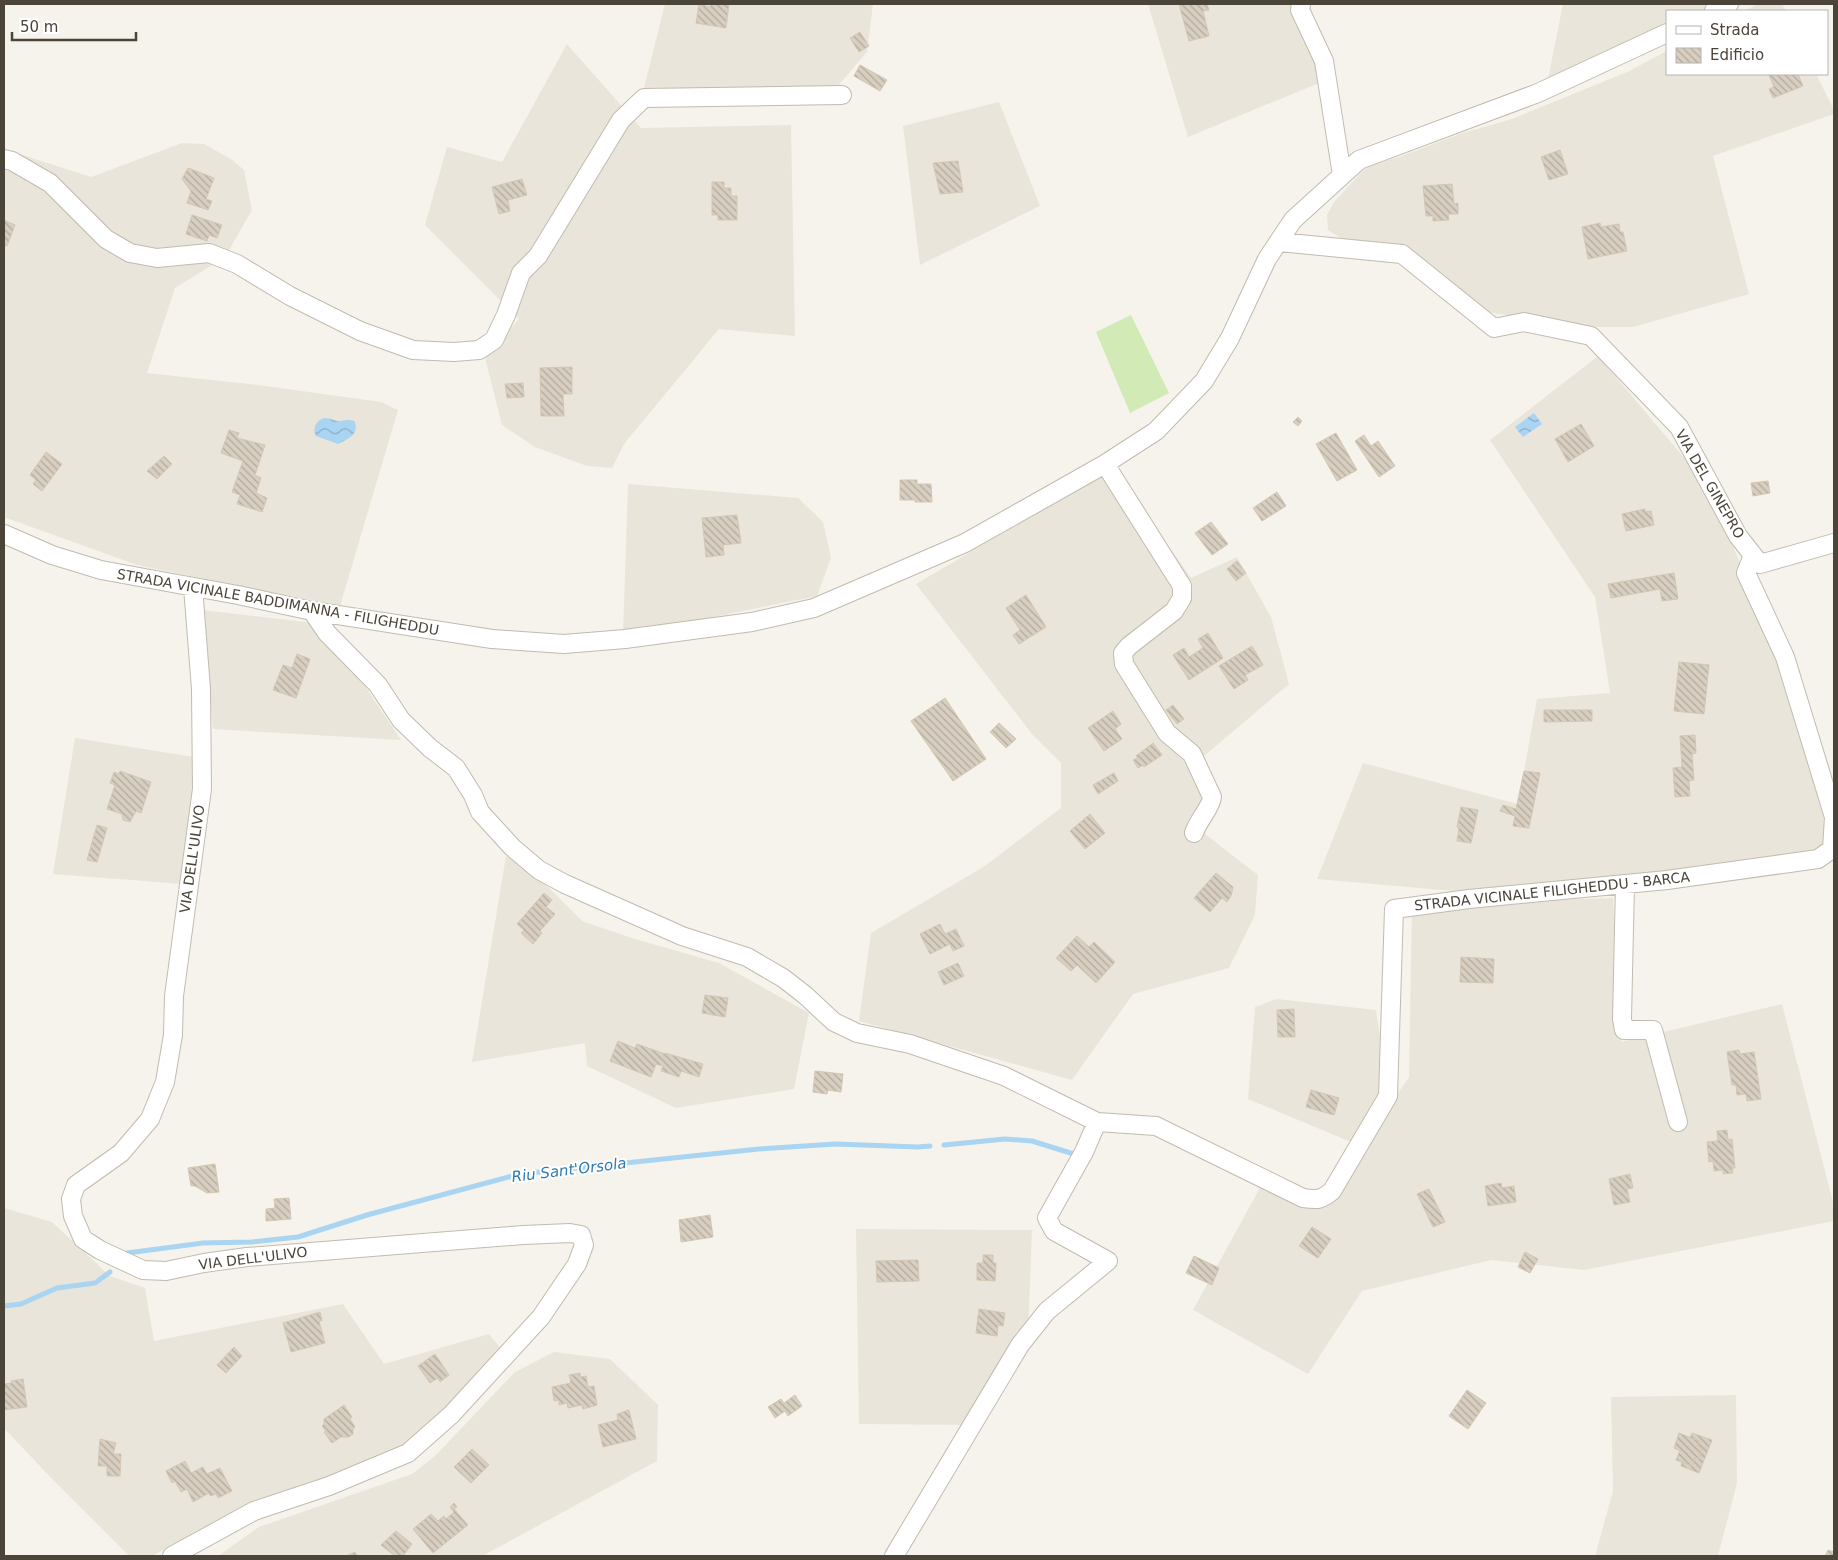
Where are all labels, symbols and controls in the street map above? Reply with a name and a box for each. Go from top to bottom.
scale bar [12,10,136,42]
legend [1666,10,1828,75]
text: 50 m [20,18,58,36]
text: Strada [1710,21,1759,39]
text: Edificio [1710,46,1764,64]
street label: VIA DEL GINEPRO [1672,427,1748,541]
street label: STRADA VICINALE BADDIMANNA - FILIGHEDDU [116,566,440,638]
street label: VIA DELL'ULIVO [176,804,208,914]
street label: STRADA VICINALE FILIGHEDDU - BARCA [1413,869,1691,913]
water label: Riu Sant'Orsola [511,1154,627,1186]
street label: VIA DELL'ULIVO [198,1243,308,1273]

